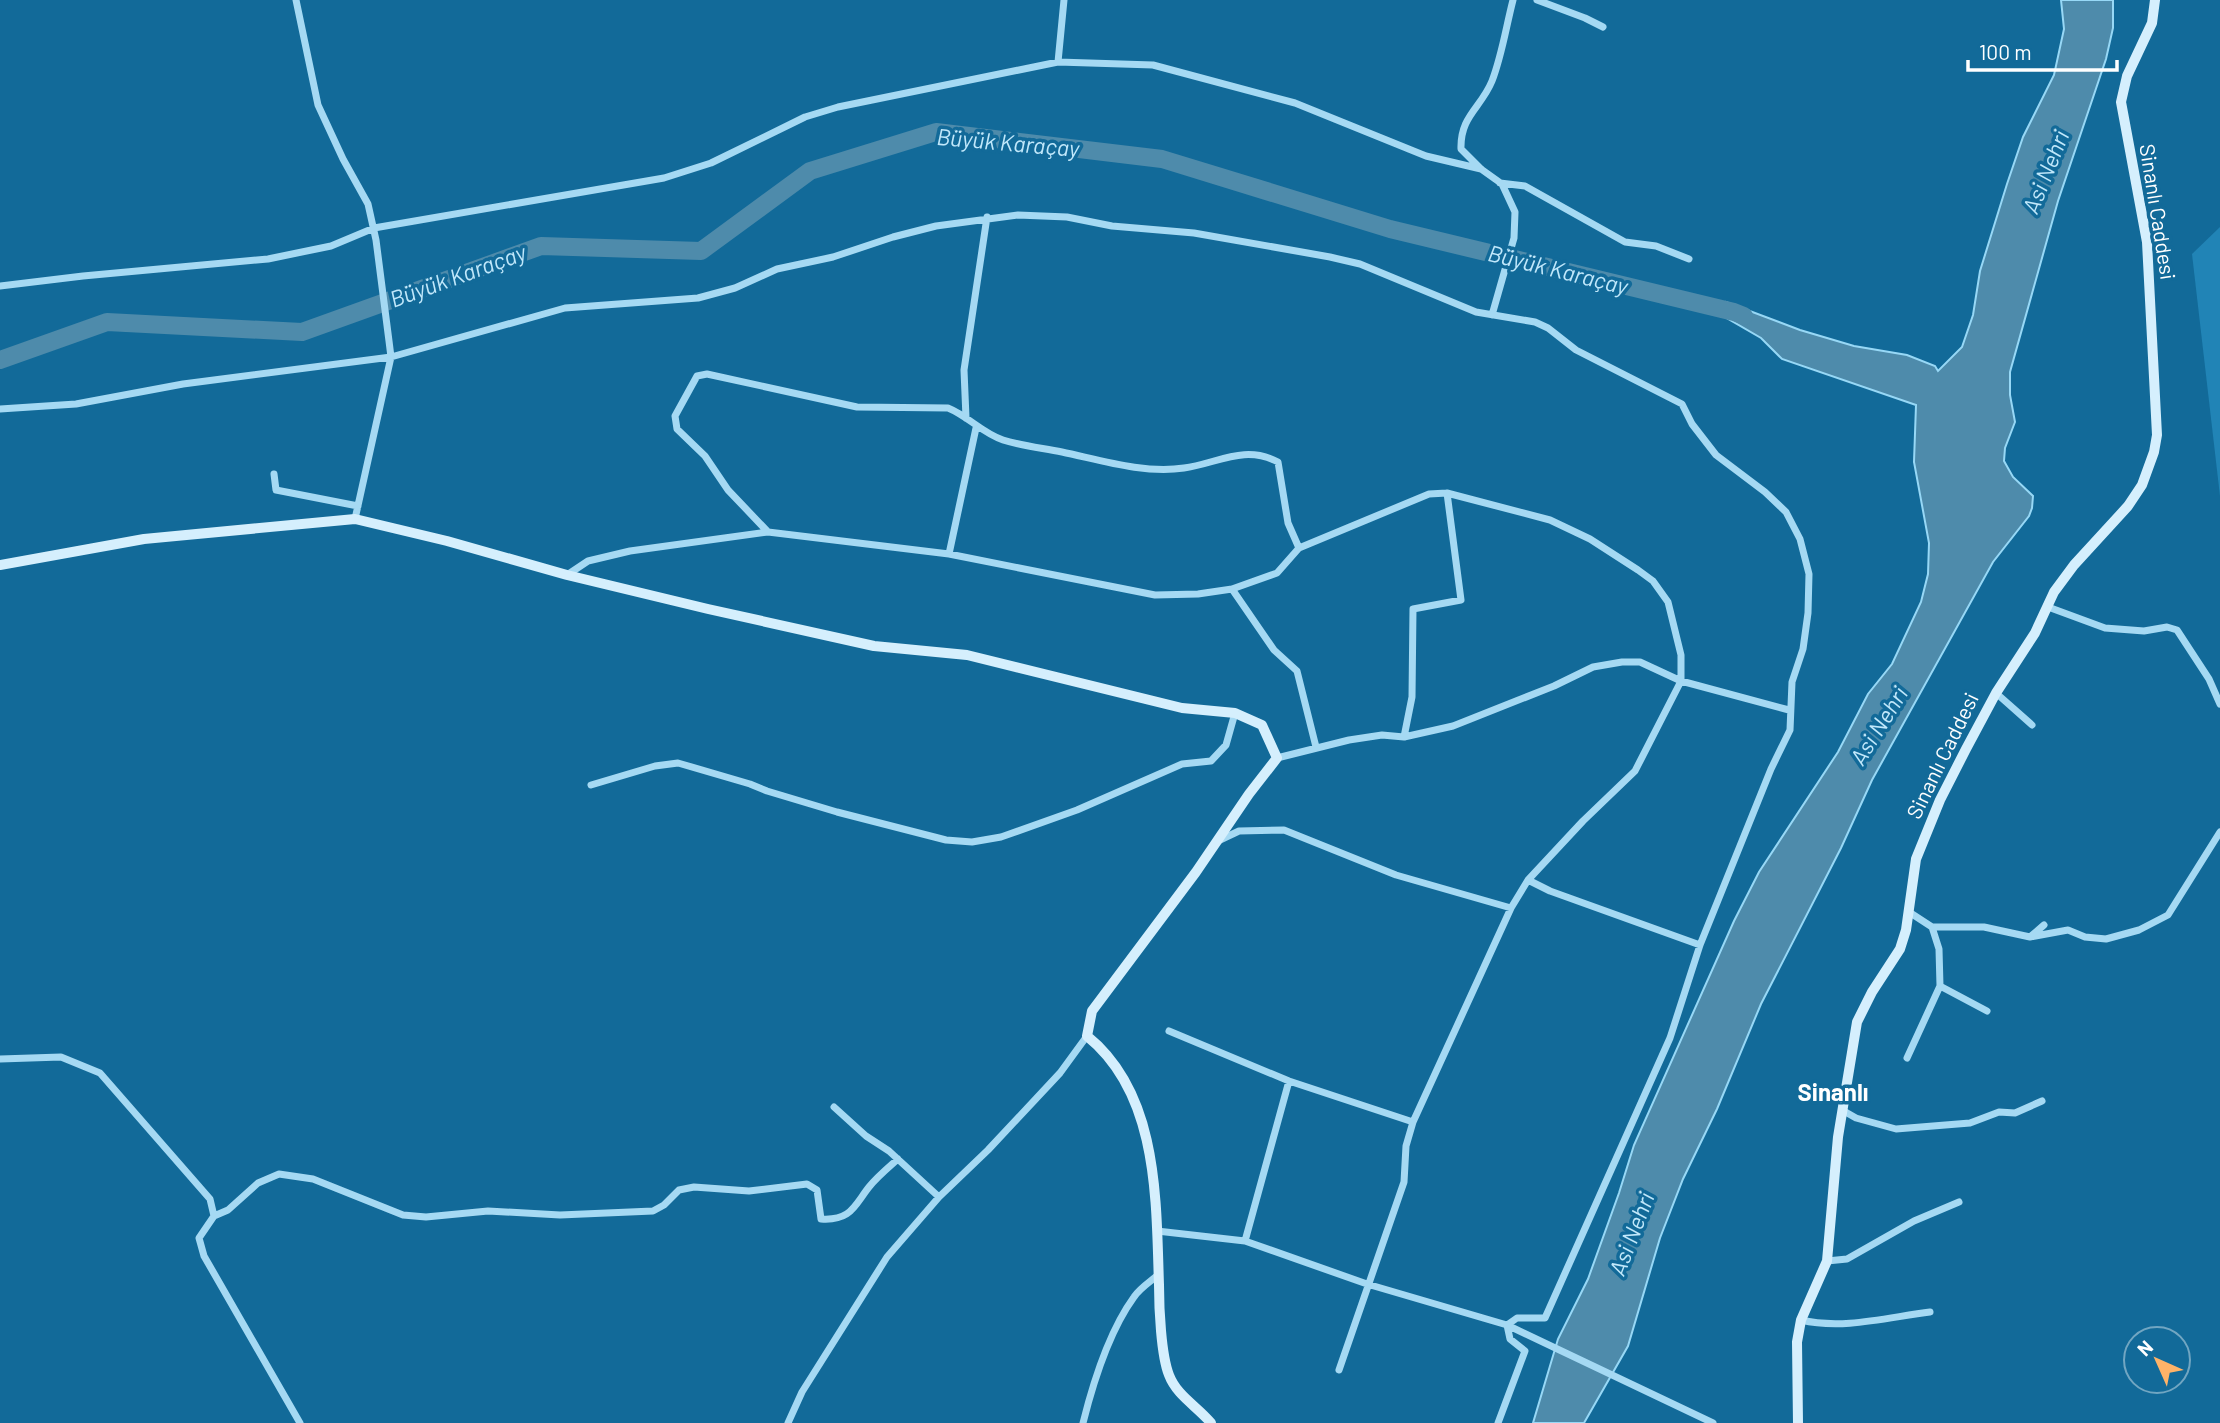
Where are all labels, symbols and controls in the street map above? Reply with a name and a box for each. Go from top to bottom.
scale bar [1968,28,2117,72]
text: 100 m [1979,39,2032,64]
water label: Büyük Karaçay [936,122,1081,162]
water label: Asi Nehri [2016,126,2075,217]
street label: Sinanlı Caddesi [2135,142,2182,281]
water label: Büyük Karaçay [386,237,530,313]
water label: Büyük Karaçay [1485,238,1632,300]
water label: Asi Nehri [1843,681,1913,770]
street label: Sinanlı Caddesi [1900,688,1983,822]
district label: Sinanlı [1798,1077,1868,1106]
water label: Asi Nehri [1602,1188,1660,1279]
north arrow [2122,1325,2192,1395]
text: N [2132,1335,2157,1360]

